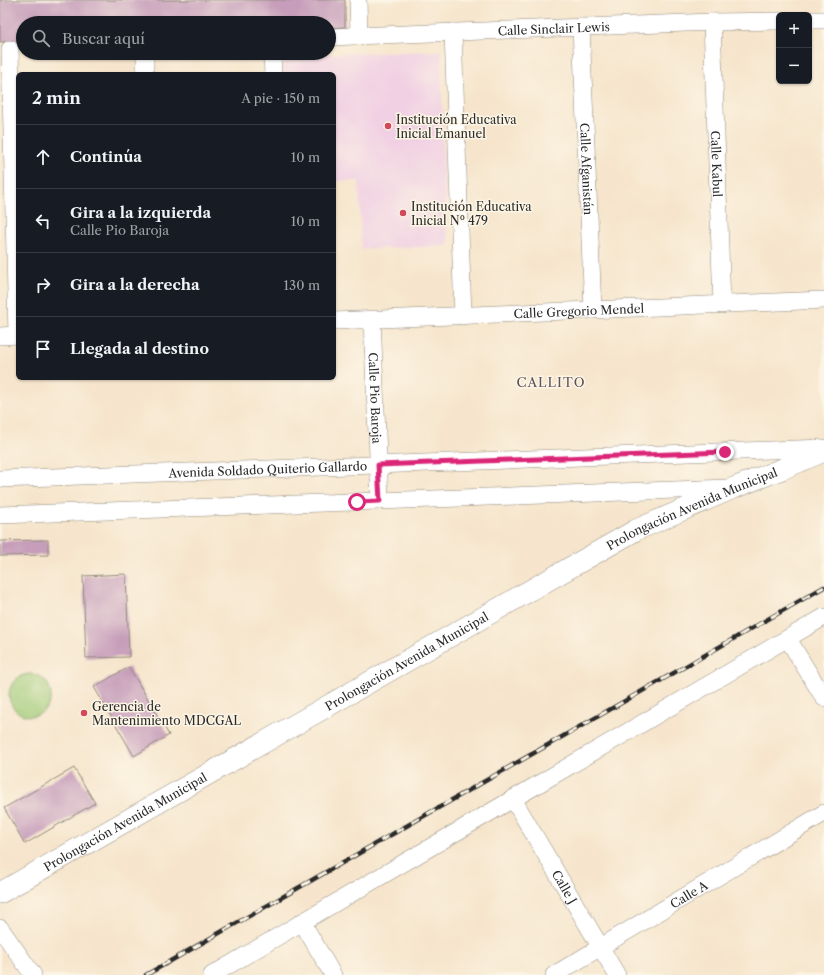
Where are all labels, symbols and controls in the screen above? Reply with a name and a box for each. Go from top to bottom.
map controls [776,12,812,84]
button: + [776,12,812,48]
search box [16,16,336,60]
street label: Calle Sinclair Lewis [497,19,610,38]
icon: search [30,27,52,49]
text: Buscar aquí [62,29,145,48]
button: − [776,48,812,84]
text: 2 min [32,88,81,108]
text: A pie · 150 m [241,90,320,106]
place label: Institución Educativa Inicial Emanuel [396,112,517,141]
marker: Institución Educativa Inicial Emanuel [383,121,393,131]
street label: Calle Afganistán [578,122,596,216]
street label: Calle Kabul [708,130,726,198]
icon: ahead [32,146,54,168]
text: Continúa [70,147,142,166]
text: 10 m [291,149,320,165]
place label: Institución Educativa Inicial Nº 479 [411,199,532,228]
text: Gira a la izquierda [70,203,211,222]
marker: Institución Educativa Inicial Nº 479 [398,208,408,218]
icon: left [32,210,54,232]
text: 10 m [291,213,320,229]
text: Calle Pio Baroja [70,222,169,238]
icon: right [32,274,54,296]
text: Gira a la derecha [70,275,200,294]
text: 130 m [284,277,320,293]
street label: Calle Gregorio Mendel [513,300,645,321]
icon: arrive [32,338,54,360]
text: Llegada al destino [70,339,209,358]
street label: Calle Pio Baroja [366,352,385,445]
district label: CALLITO [516,374,586,390]
route end [716,443,734,461]
street label: Avenida Soldado Quiterio Gallardo [167,458,368,480]
street label: Prolongación Avenida Municipal [604,464,780,553]
route start [348,493,366,511]
street label: Prolongación Avenida Municipal [322,608,491,714]
place label: Gerencia de Mantenimiento MDCGAL [92,699,241,728]
marker: Gerencia de Mantenimiento MDCGAL [79,708,89,718]
street label: Prolongación Avenida Municipal [41,769,210,874]
street label: Calle J [549,867,581,907]
street label: Calle A [667,877,711,911]

